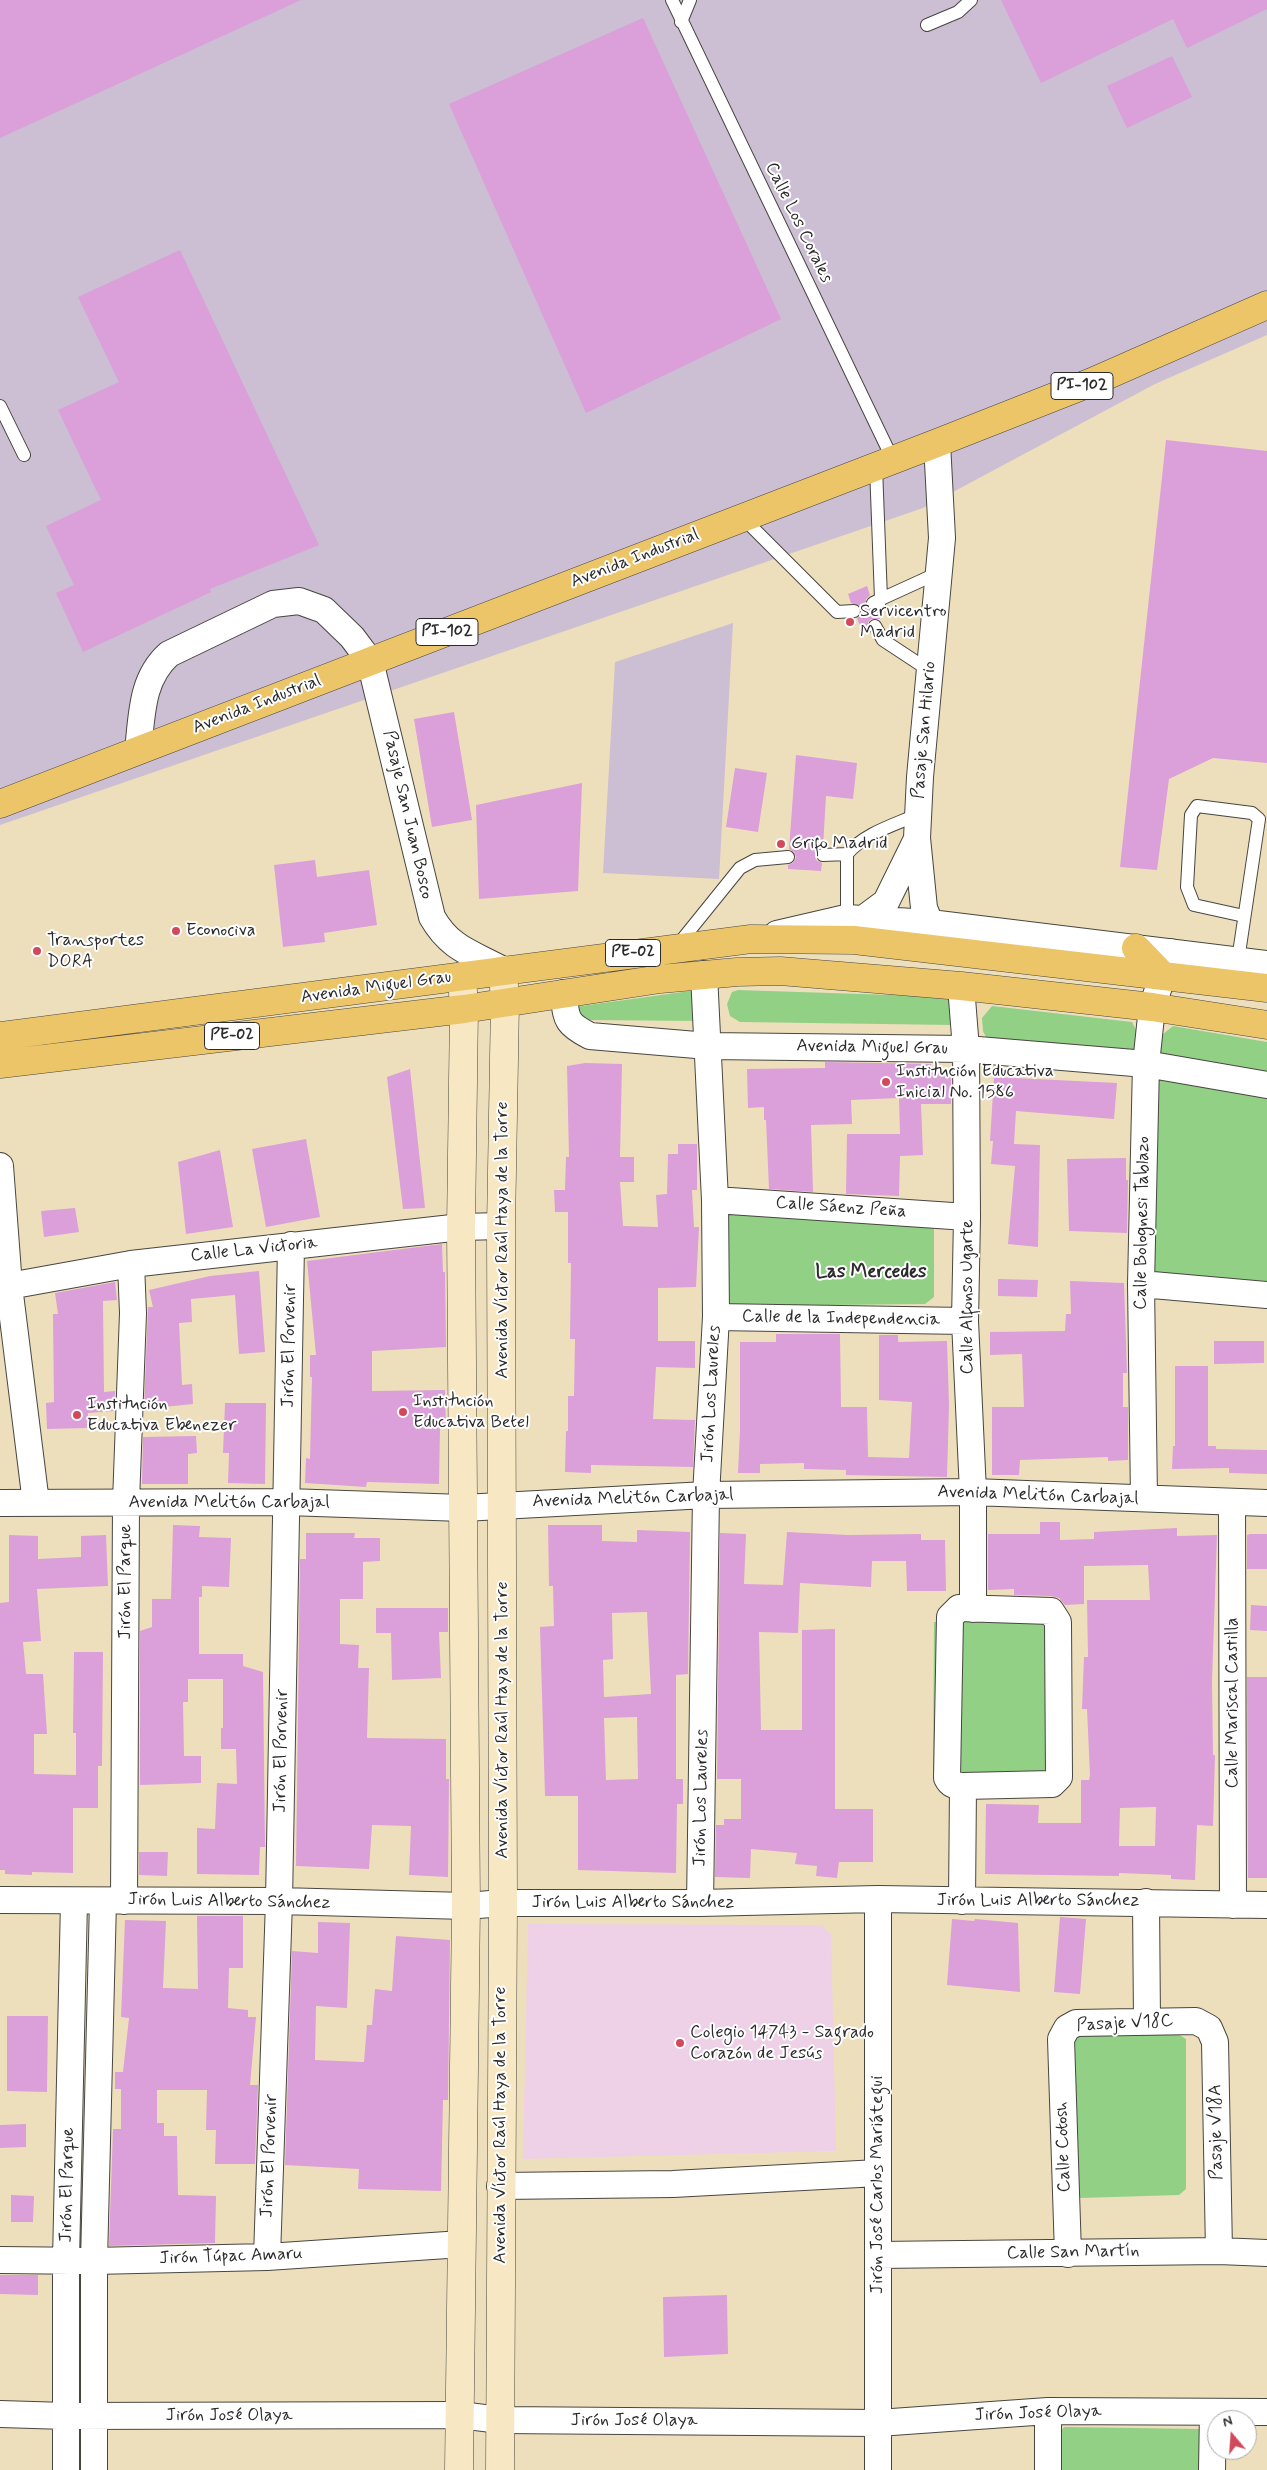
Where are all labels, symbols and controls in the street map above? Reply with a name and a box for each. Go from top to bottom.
street label: Calle Los Corales [759,159,837,287]
road number: PI-102 [1051,372,1113,400]
street label: Avenida Industrial [568,525,702,593]
place label: Servicentro Madrid [860,601,947,644]
marker: Servicentro Madrid [844,616,856,628]
road number: PI-102 [416,618,478,646]
street label: Pasaje San Hilario [908,660,942,800]
street label: Avenida Industrial [190,671,324,739]
street label: Pasaje San Juan Bosco [377,728,437,902]
place label: Grifo Madrid [791,833,888,855]
marker: Grifo Madrid [775,838,787,850]
place label: Econociva [186,920,256,942]
marker: Econociva [170,925,182,937]
place label: Transportes DORA [47,930,144,972]
road number: PE-02 [606,940,660,966]
marker: Transportes DORA [31,945,43,957]
street label: Avenida Miguel Grau [299,967,453,1009]
road number: PE-02 [204,1022,260,1050]
street label: Avenida Miguel Grau [796,1036,948,1060]
place label: Institución Educativa Inicial No. 1586 [896,1061,1054,1104]
marker: Institución Educativa Inicial No. 1586 [880,1076,892,1088]
street label: Avenida Víctor Raúl Haya de la Torre [492,1101,514,1379]
street label: Calle Bolognesi Tablazo [1131,1136,1155,1310]
street label: Calle Sáenz Peña [775,1193,907,1223]
street label: Calle Alfonso Ugarte [957,1219,979,1375]
street label: Calle La Victoria [189,1233,319,1267]
district label: Las Mercedes [815,1262,927,1284]
street label: Jirón El Porvenir [278,1284,302,1408]
street label: Calle de la Independencia [742,1306,940,1332]
street label: Jirón Los Laureles [698,1325,726,1463]
place label: Institución Educativa Betel [413,1391,529,1434]
place label: Institución Educativa Ebenezer [87,1394,237,1436]
marker: Institución Educativa Betel [397,1406,409,1418]
marker: Institución Educativa Ebenezer [71,1409,83,1421]
street label: Avenida Melitón Carbajal [937,1482,1139,1510]
street label: Avenida Melitón Carbajal [532,1485,734,1513]
street label: Avenida Melitón Carbajal [128,1492,330,1514]
street label: Jirón El Parque [115,1524,137,1640]
street label: Avenida Víctor Raúl Haya de la Torre [492,1581,514,1859]
street label: Calle Mariscal Castilla [1222,1618,1244,1788]
street label: Jirón El Porvenir [270,1689,294,1813]
street label: Jirón Los Laureles [690,1729,714,1867]
street label: Jirón Luis Alberto Sánchez [127,1889,331,1915]
street label: Jirón Luis Alberto Sánchez [937,1890,1139,1912]
street label: Jirón Luis Alberto Sánchez [532,1892,734,1914]
street label: Avenida Víctor Raúl Haya de la Torre [490,1986,512,2264]
street label: Pasaje V18C [1076,2011,1174,2037]
place label: Colegio 14743 - Sagrado Corazón de Jesús [690,2022,874,2064]
marker: Colegio 14743 - Sagrado Corazón de Jesús [674,2037,686,2049]
street label: Jirón José Carlos Mariátegui [867,2076,889,2294]
street label: Pasaje V18A [1205,2084,1229,2180]
street label: Jirón El Porvenir [257,2094,283,2218]
street label: Calle Cotosh [1052,2101,1076,2193]
street label: Jirón El Parque [56,2127,80,2243]
street label: Calle San Martín [1006,2241,1140,2265]
street label: Jirón Túpac Amaru [159,2244,303,2270]
street label: Jirón José Olaya [974,2401,1102,2427]
street label: Jirón José Olaya [165,2405,293,2427]
street label: Jirón José Olaya [570,2410,698,2432]
north arrow [1207,2410,1257,2460]
text: N [1220,2412,1235,2432]

